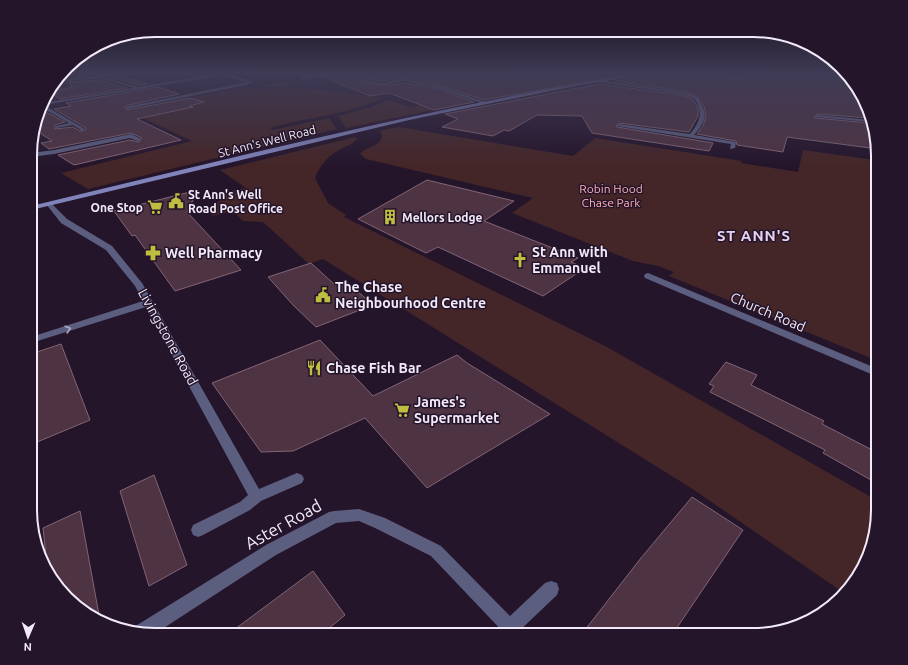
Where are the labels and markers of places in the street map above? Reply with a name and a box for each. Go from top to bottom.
place label: St Ann's Well Road Post Office [188,188,283,215]
public building icon: St Ann's Well Road Post Office [167,192,185,210]
supermarket icon: One Stop [146,198,164,216]
place label: One Stop [91,201,143,214]
building icon: Mellors Lodge [381,208,399,226]
place label: Mellors Lodge [402,211,483,224]
pharmacy icon: Well Pharmacy [144,244,162,262]
place label: St Ann with Emmanuel [532,244,608,276]
place label: Well Pharmacy [165,245,263,261]
church icon: St Ann with Emmanuel [511,251,529,269]
place label: The Chase Neighbourhood Centre [335,279,486,311]
public building icon: The Chase Neighbourhood Centre [314,286,332,304]
restaurant icon: Chase Fish Bar [305,359,323,377]
place label: Chase Fish Bar [326,360,421,376]
place label: James's Supermarket [414,394,499,426]
supermarket icon: James's Supermarket [393,401,411,419]

